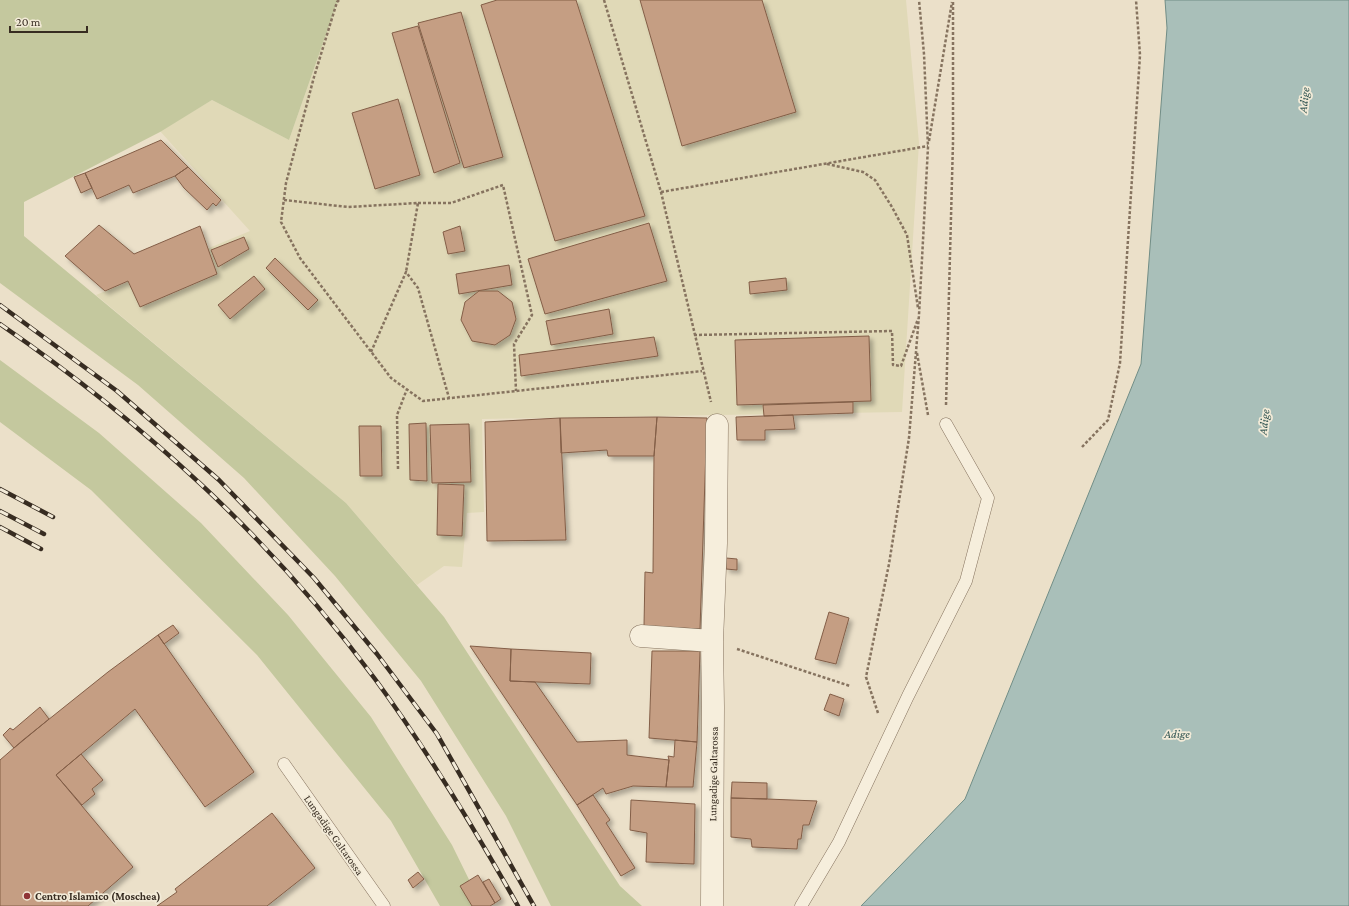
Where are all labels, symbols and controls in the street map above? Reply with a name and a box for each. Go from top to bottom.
scale bar [10,8,87,34]
text: 20 m [16,15,41,29]
water label: Adige [1295,86,1313,115]
water label: Adige [1255,408,1273,437]
street label: Lungadige Galtarossa [706,726,721,822]
water label: Adige [1163,727,1190,741]
street label: Lungadige Galtarossa [301,793,366,878]
place label: Centro Islamico (Moschea) [35,890,161,903]
marker: Centro Islamico (Moschea) [22,891,32,901]

